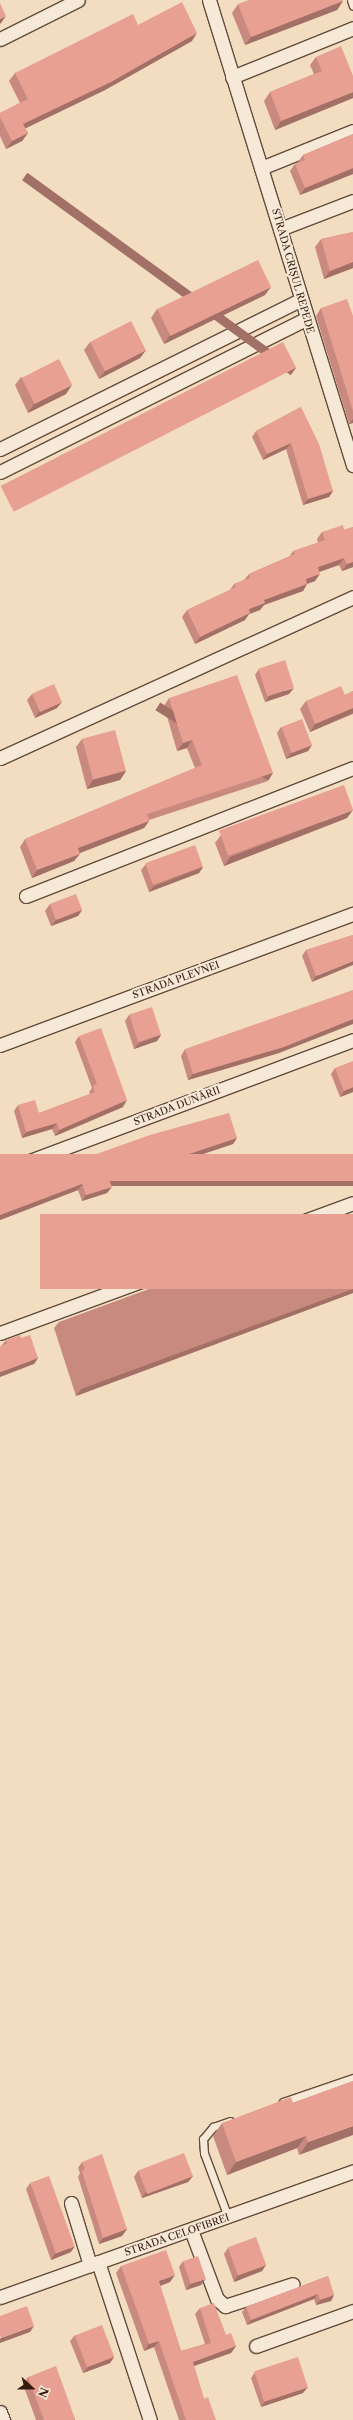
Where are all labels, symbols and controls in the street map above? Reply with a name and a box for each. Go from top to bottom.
street label: STRADA CRIȘUL REPEDE [269,207,317,335]
street label: STRADA PLEVNEI [131,959,221,1001]
street label: STRADA DUNĂRII [132,1084,222,1128]
street label: STRADA CELOFIBREI [123,2211,231,2259]
north arrow [12,2368,52,2408]
text: N [35,2385,51,2399]

